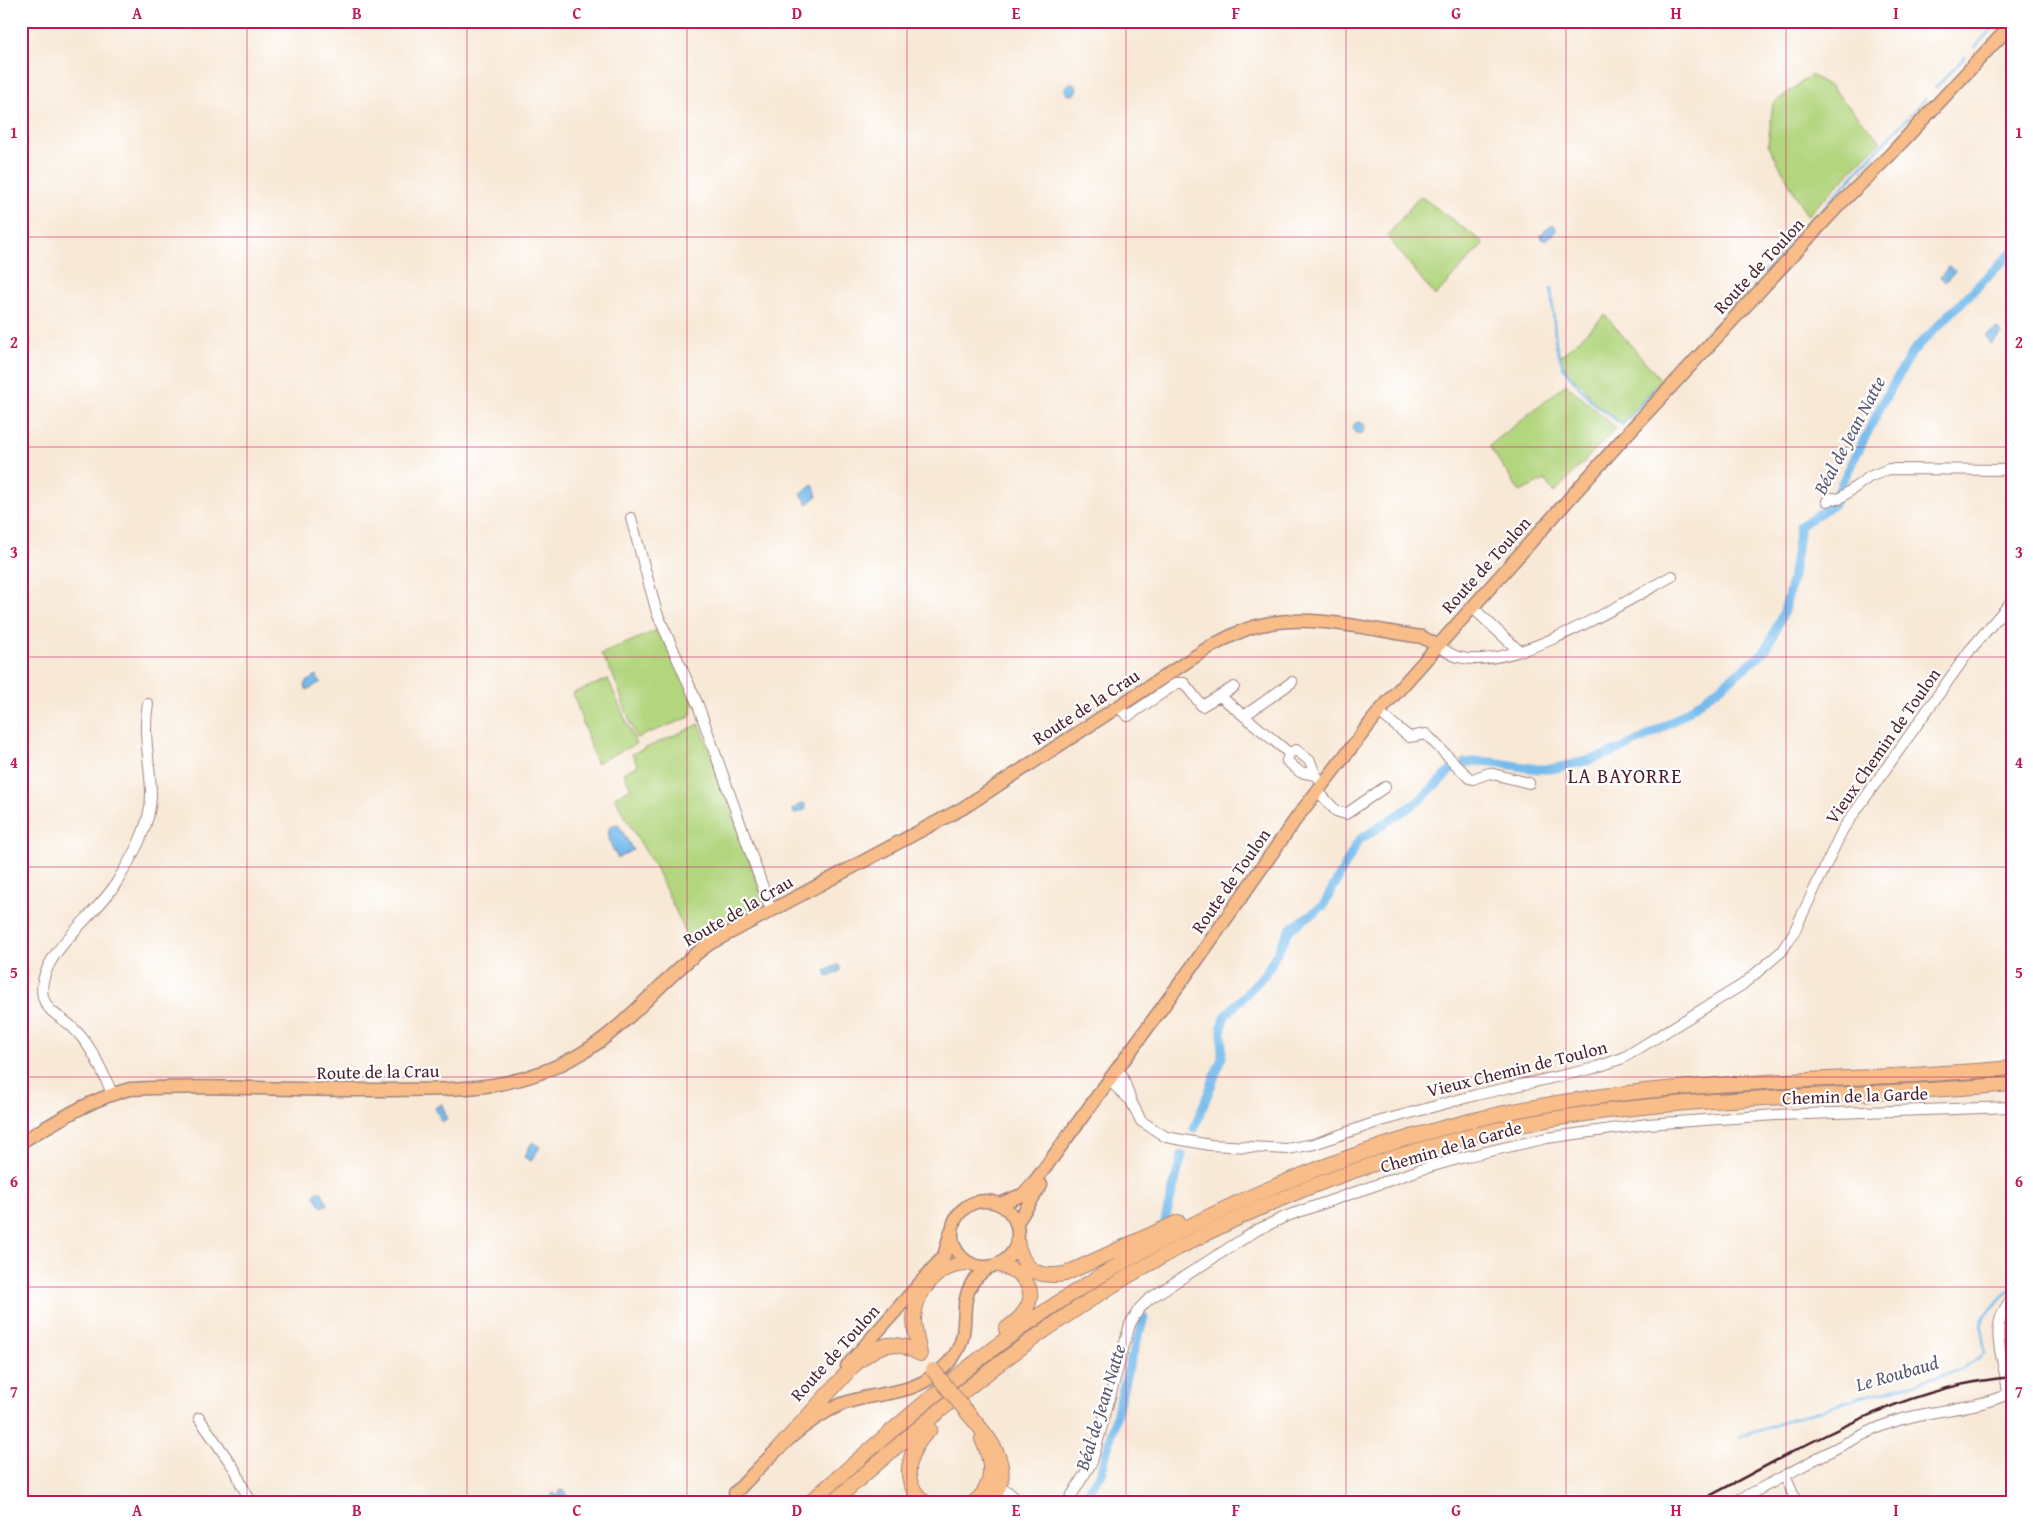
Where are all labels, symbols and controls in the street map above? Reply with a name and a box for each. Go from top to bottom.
text: A [132,1,143,25]
text: B [352,1,362,25]
text: C [572,1,582,25]
text: D [792,1,802,25]
text: E [1012,1,1021,25]
text: F [1232,1,1240,25]
text: G [1451,1,1461,25]
text: H [1670,1,1682,25]
text: I [1893,1,1899,25]
text: 1 [10,120,18,144]
text: 1 [2015,120,2023,144]
street label: Route de Toulon [1707,212,1810,320]
text: 2 [10,330,18,354]
text: 2 [2015,330,2023,354]
water label: Béal de Jean Natte [1806,371,1892,500]
street label: Route de Toulon [1435,510,1537,619]
text: 3 [10,540,18,564]
text: 3 [2015,540,2023,564]
street label: Route de la Crau [1027,662,1145,751]
street label: Vieux Chemin de Toulon [1818,662,1947,829]
text: 4 [10,750,18,774]
text: 4 [2015,750,2023,774]
district label: LA BAYORRE [1568,761,1682,790]
street label: Route de Toulon [1184,823,1277,939]
street label: Route de la Crau [678,868,798,953]
text: 5 [10,960,18,984]
text: 5 [2015,960,2023,984]
street label: Vieux Chemin de Toulon [1424,1033,1610,1104]
street label: Route de la Crau [316,1057,440,1086]
street label: Chemin de la Garde [1781,1079,1928,1112]
street label: Chemin de la Garde [1377,1113,1525,1180]
text: 6 [10,1169,18,1193]
text: 6 [2015,1169,2023,1193]
street label: Route de Toulon [784,1298,886,1407]
water label: Béal de Jean Natte [1067,1340,1133,1474]
water label: Le Roubaud [1851,1348,1942,1398]
text: 7 [10,1379,18,1403]
text: 7 [2015,1379,2023,1403]
text: A [132,1498,143,1522]
text: B [352,1498,362,1522]
text: C [572,1498,582,1522]
text: D [792,1498,802,1522]
text: E [1012,1498,1021,1522]
text: F [1232,1498,1240,1522]
text: G [1451,1498,1461,1522]
text: H [1670,1498,1682,1522]
text: I [1893,1498,1899,1522]

